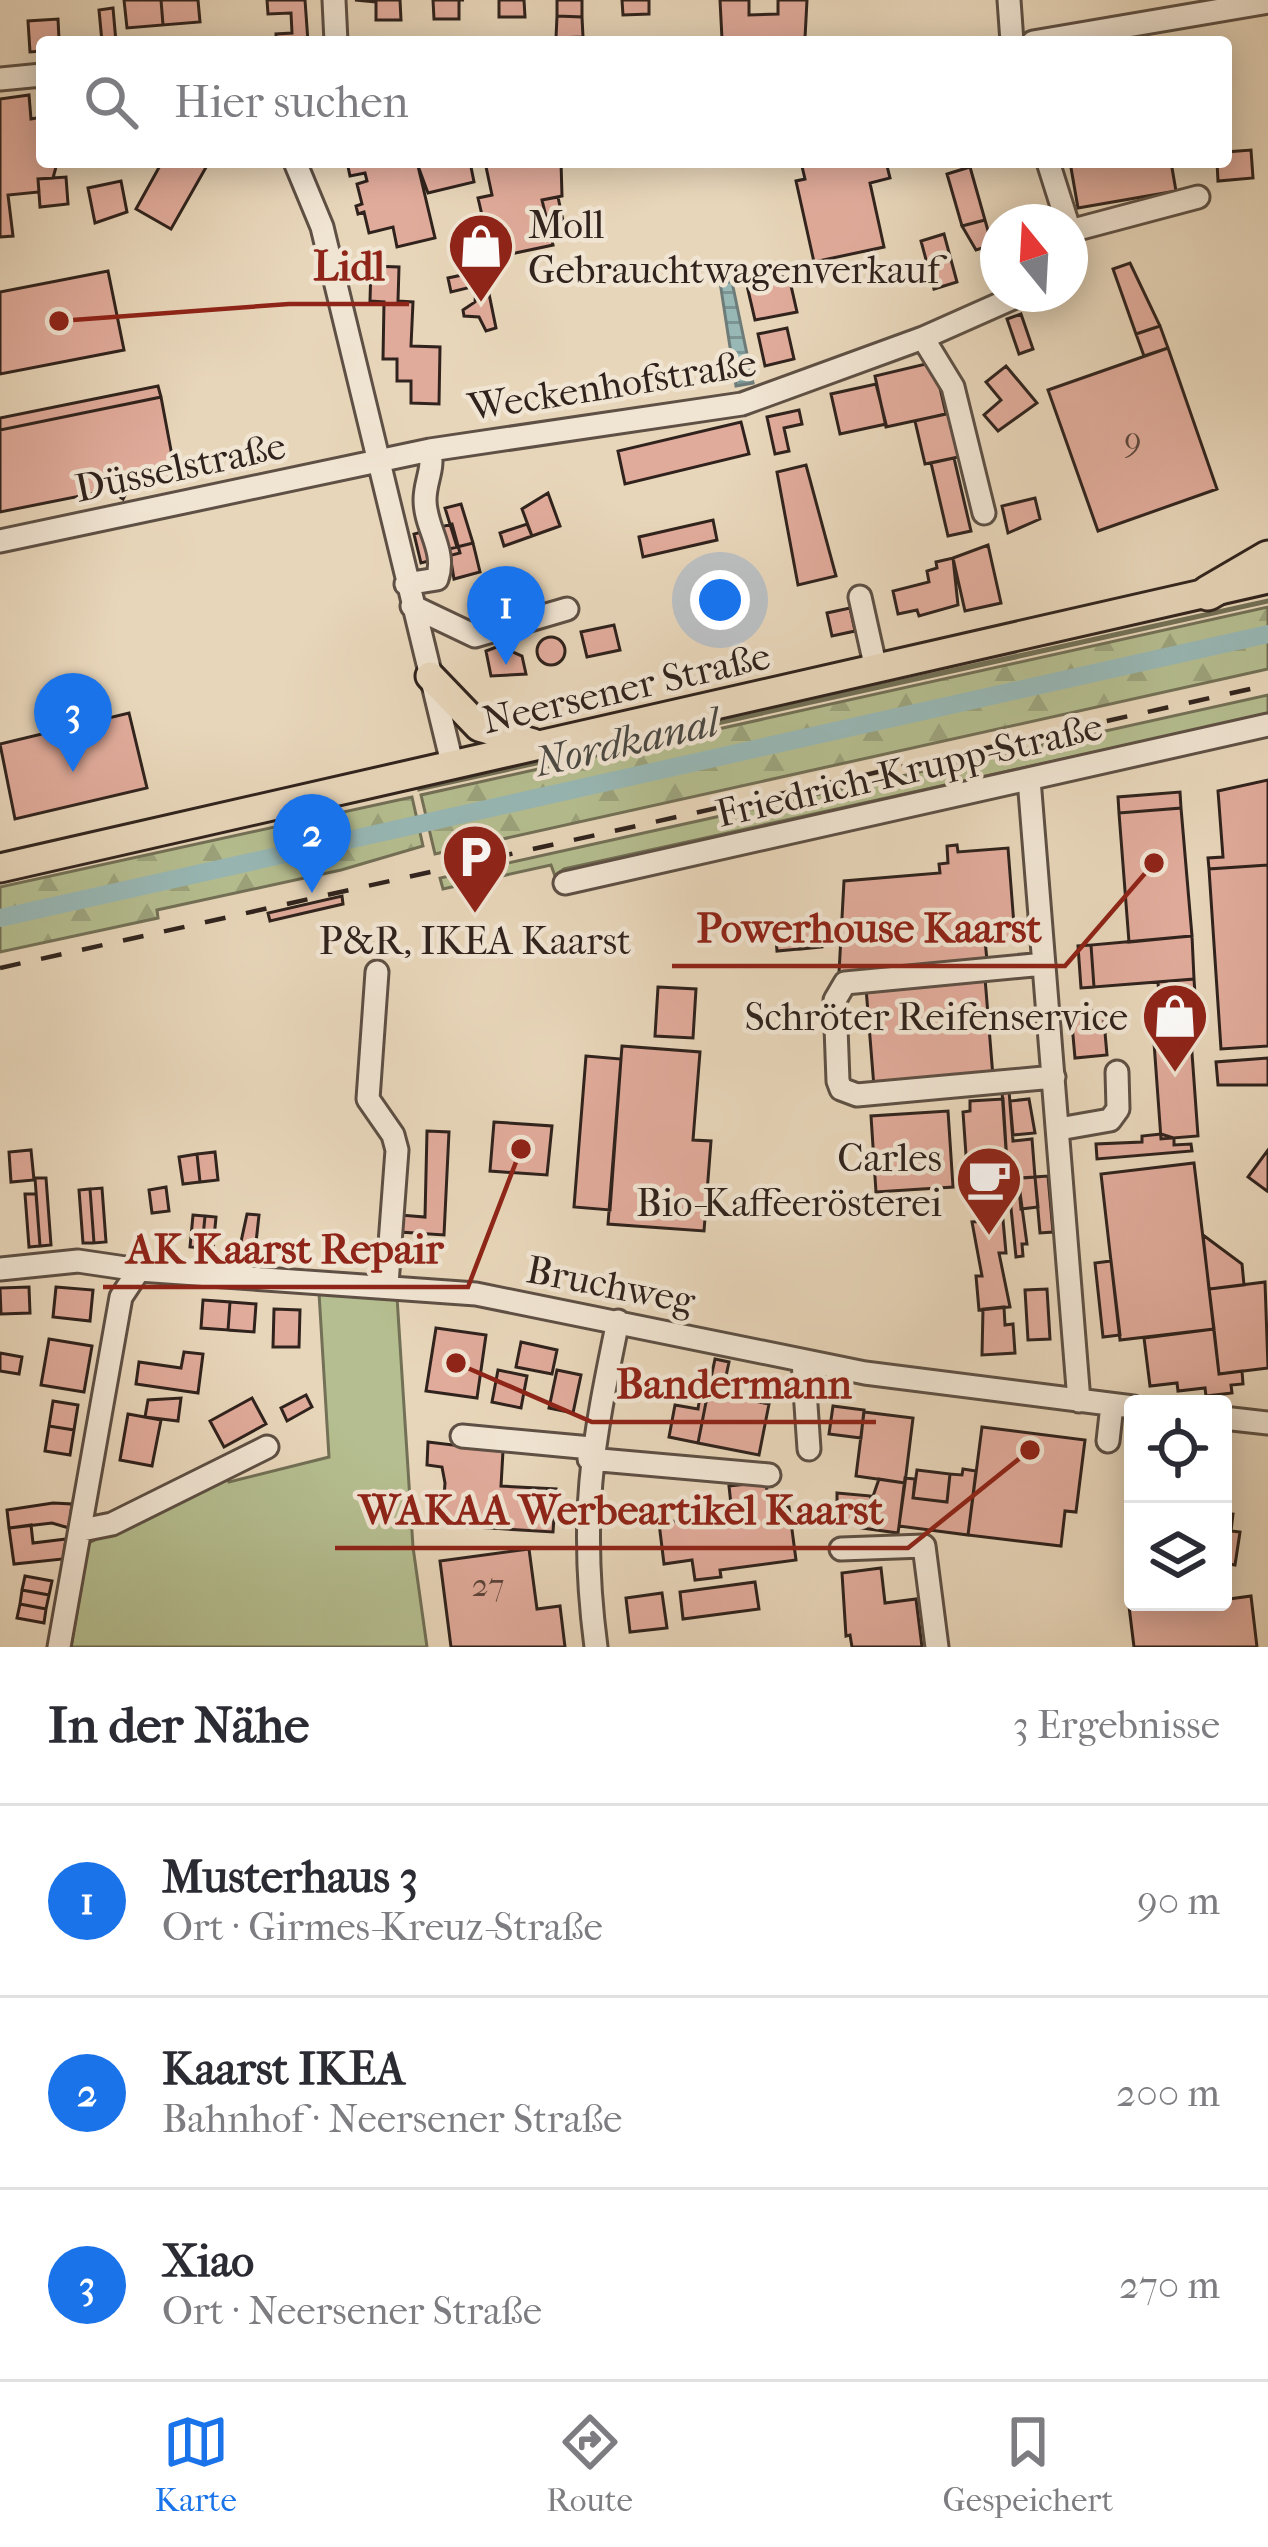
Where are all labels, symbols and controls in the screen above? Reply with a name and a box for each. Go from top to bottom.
search box [36,36,1232,168]
icon: search [78,69,144,135]
text: Hier suchen [174,76,409,129]
place label: Moll Gebrauchtwagenverkauf [528,202,948,293]
north arrow [980,204,1088,312]
shop icon: Moll Gebrauchtwagenverkauf [446,211,516,305]
callout: Lidl [289,226,409,304]
text: Lidl [313,242,385,291]
street label: Weckenhofstraße [464,339,760,431]
house number: 9 [1124,421,1142,460]
street label: Düsselstraße [71,422,290,512]
pin: 1 [467,566,545,665]
your location [690,570,750,630]
street label: Neersener Straße [478,633,775,743]
pin: 3 [34,673,112,772]
water label: Nordkanal [528,697,727,788]
street label: Friedrich-Krupp-Straße [712,703,1107,837]
pin: 2 [273,794,351,893]
parking icon: P&R, IKEA Kaarst [440,822,510,916]
callout: Powerhouse Kaarst [672,888,1065,966]
text: Powerhouse Kaarst [696,904,1043,953]
place label: P&R, IKEA Kaarst [319,918,631,964]
shop icon: Schröter Reifenservice [1140,981,1210,1075]
place label: Schröter Reifenservice [744,994,1128,1040]
place label: Carles Bio-Kaffeerösterei [636,1135,942,1226]
cafe icon: Carles Bio-Kaffeerösterei [954,1144,1024,1238]
callout: AK Kaarst Repair [103,1209,468,1287]
text: AK Kaarst Repair [123,1225,445,1274]
street label: Bruchweg [523,1246,700,1324]
callout: Bandermann [592,1344,876,1422]
text: Bandermann [616,1360,852,1409]
map controls [1124,1395,1232,1611]
button: locate [1124,1395,1232,1503]
callout: WAKAA Werbeartikel Kaarst [335,1470,908,1548]
text: WAKAA Werbeartikel Kaarst [356,1486,885,1535]
button: layers [1124,1503,1232,1611]
house number: 27 [472,1566,504,1605]
text: In der Nähe [48,1695,309,1755]
text: 3 Ergebnisse [1013,1702,1220,1748]
text: Musterhaus 3 [162,1851,418,1904]
text: 1 [80,1878,94,1924]
text: 90 m [1137,1878,1220,1924]
text: Ort · Girmes-Kreuz-Straße [162,1904,603,1950]
text: Kaarst IKEA [162,2043,405,2096]
text: 2 [77,2070,97,2116]
text: 200 m [1116,2070,1220,2116]
text: Bahnhof · Neersener Straße [162,2096,622,2142]
text: Xiao [162,2235,254,2288]
text: 3 [79,2262,95,2308]
text: 270 m [1119,2262,1220,2308]
text: Ort · Neersener Straße [162,2288,542,2334]
tab: Karte [155,2409,237,2520]
tab: Route [546,2409,633,2520]
tab: Gespeichert [942,2409,1113,2520]

